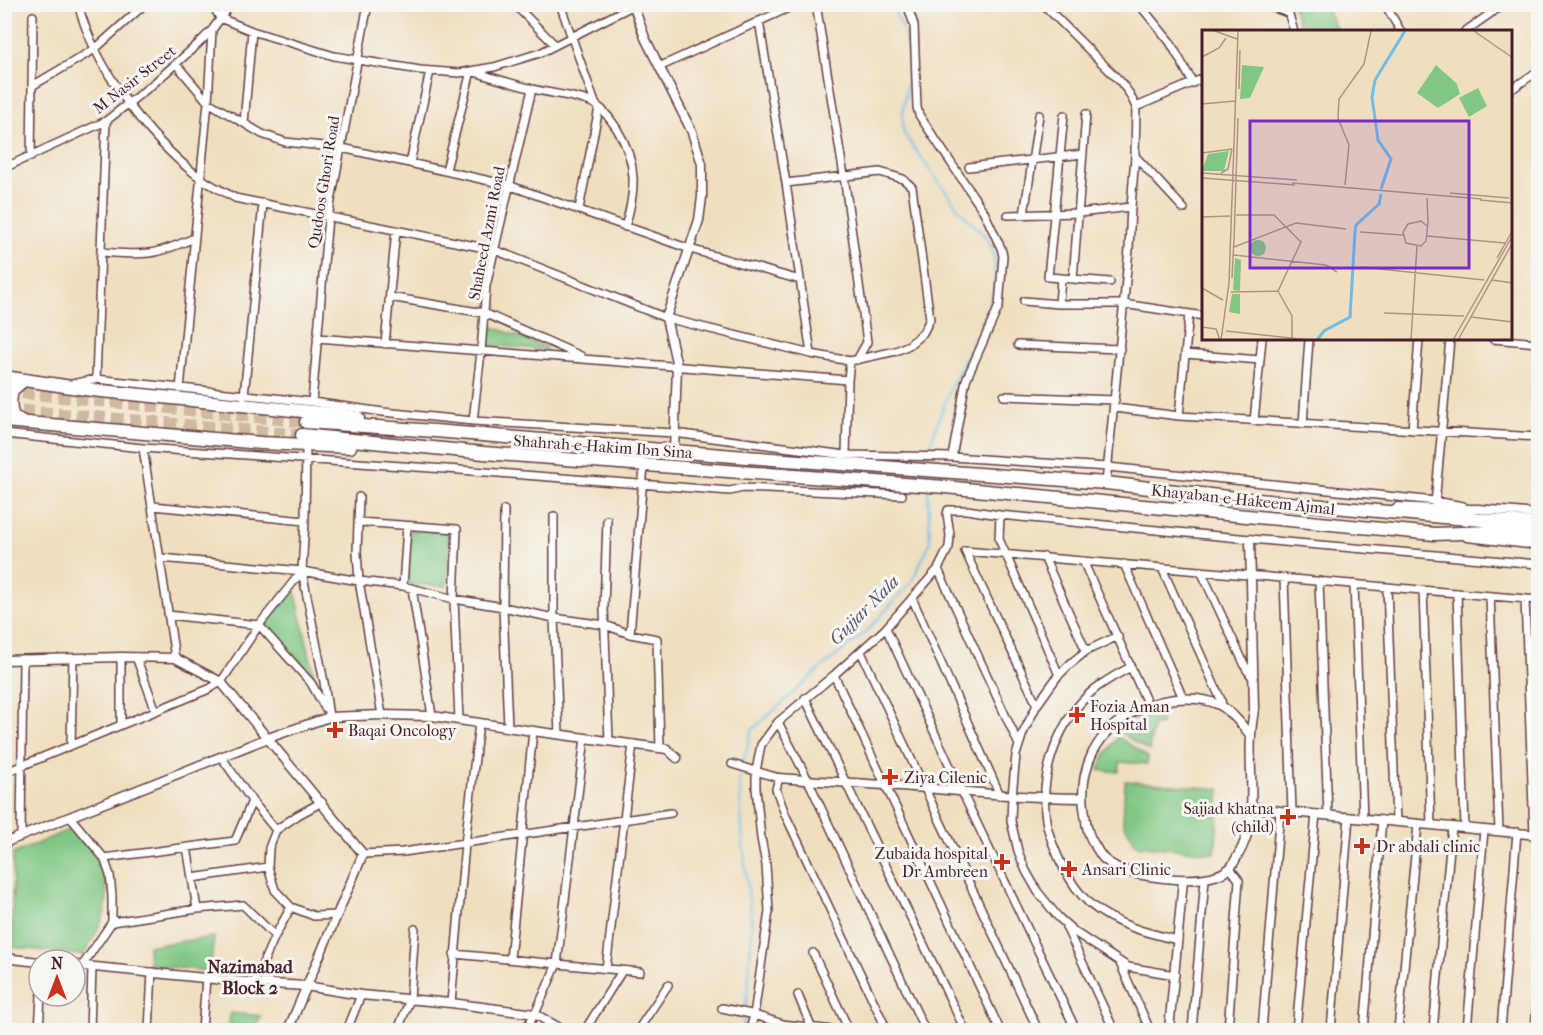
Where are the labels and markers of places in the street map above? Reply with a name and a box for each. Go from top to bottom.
place label: Fozia Aman Hospital [1090,697,1170,734]
marker: Fozia Aman Hospital [1068,706,1086,724]
marker: Baqai Oncology [326,721,344,739]
place label: Baqai Oncology [348,721,457,740]
marker: Ziya Cilenic [881,768,899,786]
place label: Ziya Cilenic [904,768,987,787]
place label: Sajjad khatna (child) [1184,799,1275,836]
marker: Sajjad khatna (child) [1279,808,1297,826]
marker: Dr abdali clinic [1353,837,1371,855]
place label: Dr abdali clinic [1376,837,1480,856]
place label: Zubaida hospital Dr Ambreen [875,844,989,881]
marker: Zubaida hospital Dr Ambreen [993,853,1011,871]
marker: Ansari Clinic [1060,860,1078,878]
place label: Ansari Clinic [1081,860,1171,879]

